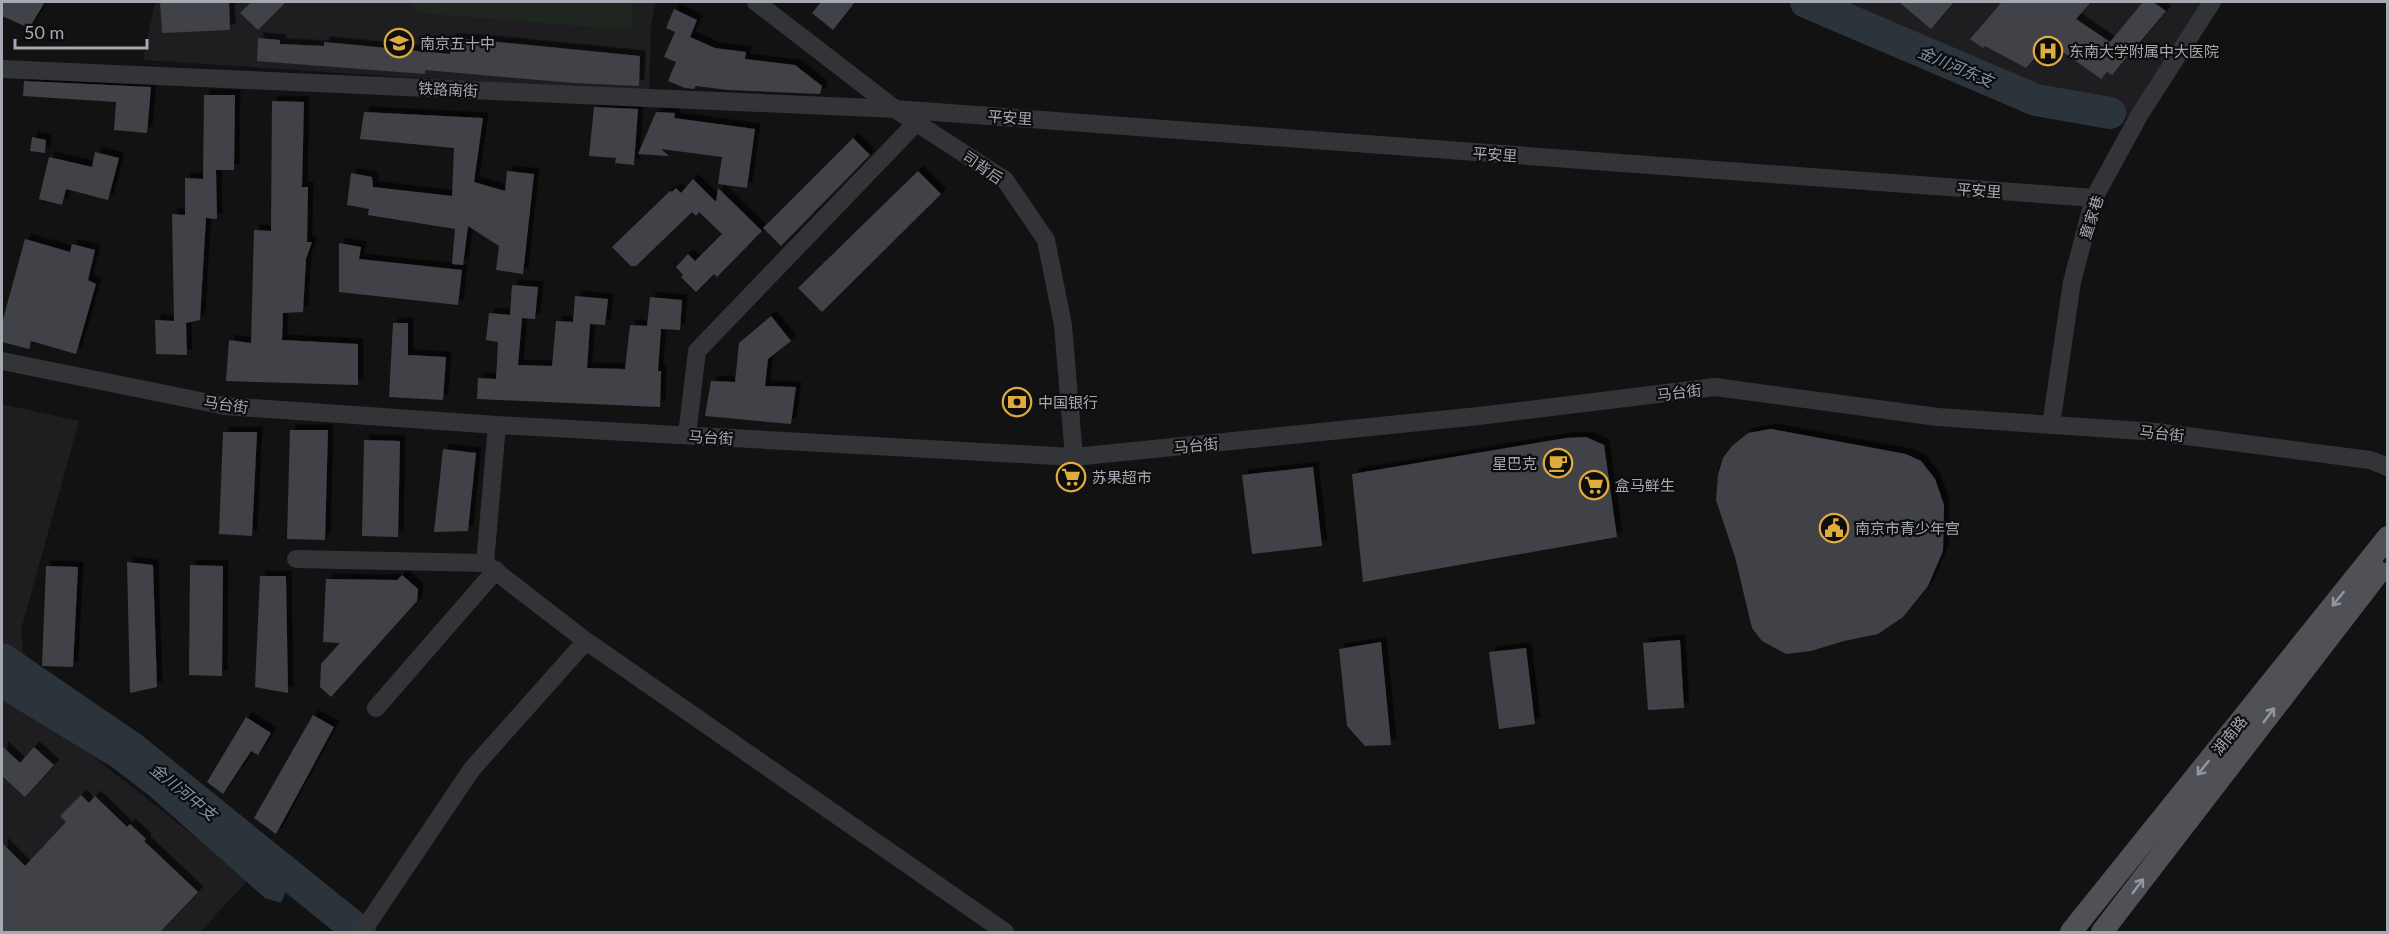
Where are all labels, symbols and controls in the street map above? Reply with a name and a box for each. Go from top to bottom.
scale bar [15,12,147,50]
text: 50 m [24,21,64,43]
school or university icon: 南京五十中 [383,27,415,59]
place label: 南京五十中 [420,34,495,52]
hospital icon: 东南大学附属中大医院 [2032,35,2064,67]
water label: 金川河东支 [1915,42,1998,91]
place label: 东南大学附属中大医院 [2069,42,2219,60]
street label: 铁路南街 [418,78,478,100]
street label: 平安里 [987,106,1033,128]
street label: 平安里 [1472,143,1518,165]
street label: 司背后 [959,147,1007,187]
street label: 平安里 [1956,179,2002,201]
street label: 童家巷 [2075,193,2107,241]
street label: 马台街 [1656,380,1702,404]
bank icon: 中国银行 [1001,386,1033,418]
street label: 马台街 [202,392,250,416]
place label: 中国银行 [1038,393,1098,411]
street label: 马台街 [2139,422,2185,444]
street label: 马台街 [688,427,734,447]
street label: 马台街 [1173,434,1219,456]
cafe icon: 星巴克 [1542,447,1574,479]
place label: 星巴克 [1492,454,1537,472]
supermarket icon: 苏果超市 [1055,461,1087,493]
place label: 苏果超市 [1092,468,1152,486]
supermarket icon: 盒马鲜生 [1578,469,1610,501]
place label: 盒马鲜生 [1615,476,1675,494]
public building icon: 南京市青少年宫 [1818,512,1850,544]
place label: 南京市青少年宫 [1855,519,1960,537]
one-way arrow [2331,591,2344,607]
one-way arrow [2263,707,2276,723]
street label: 湖南路 [2208,712,2250,758]
water label: 金川河中支 [147,758,223,825]
one-way arrow [2196,759,2209,775]
one-way arrow [2131,878,2144,894]

